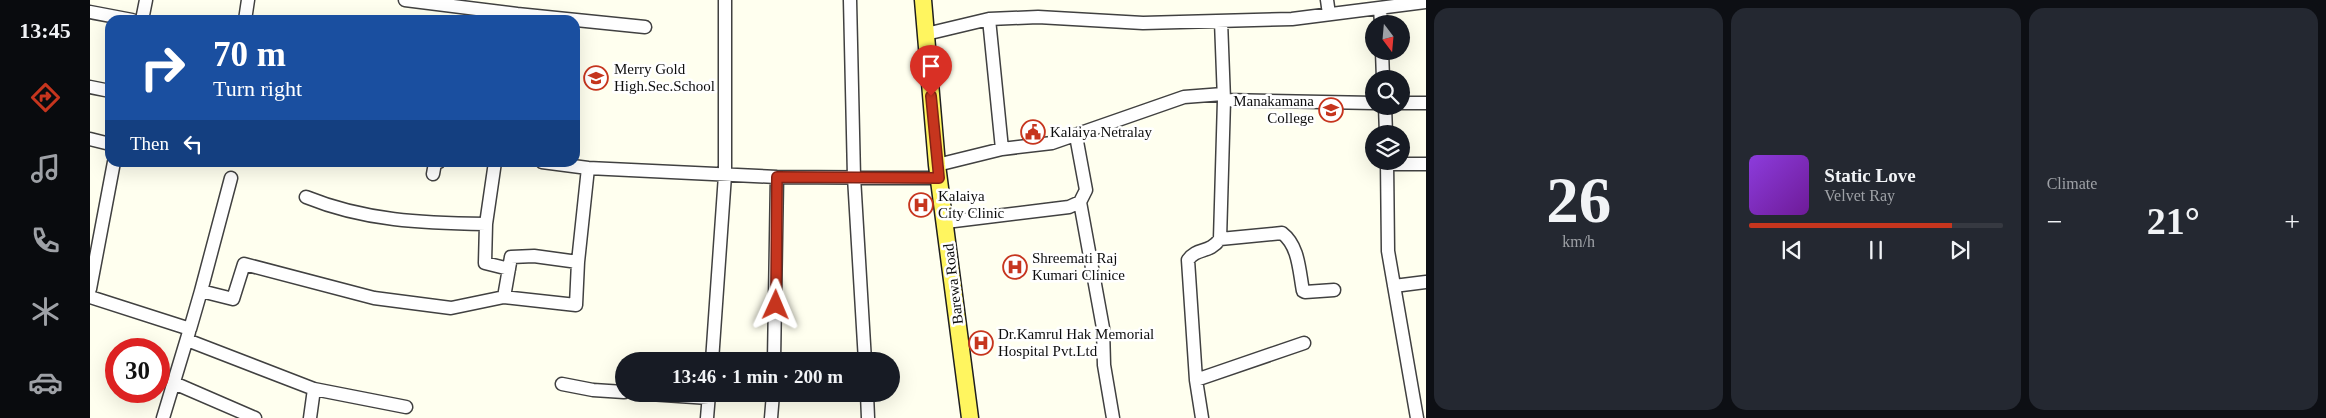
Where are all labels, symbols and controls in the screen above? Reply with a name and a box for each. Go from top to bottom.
north arrow [1365,15,1410,60]
map controls [1365,15,1410,170]
text: 13:45 [19,18,71,43]
icon: right [130,35,195,100]
text: 70 m [213,35,286,74]
pin [910,45,952,96]
icon: arrive [917,52,945,80]
place label: Merry Gold High.Sec.School [614,61,715,94]
school or university icon: Merry Gold High.Sec.School [583,65,609,91]
button: search [1365,70,1410,115]
text: Turn right [213,76,302,101]
icon: directions [28,80,63,115]
place label: Manakamana College [1233,93,1314,126]
school or university icon: Manakamana College [1318,97,1344,123]
public building icon: Kalaiya Netralay [1020,119,1046,145]
place label: Kalaiya Netralay [1050,124,1153,140]
button: layers [1365,125,1410,170]
icon: left [179,130,207,158]
text: Then [130,133,169,154]
icon: music [28,151,63,186]
text: 26 [1546,164,1611,236]
text: Static Love [1824,165,1916,186]
text: Climate [2047,175,2097,192]
text: Velvet Ray [1824,187,1895,204]
place label: Kalaiya City Clinic [938,188,1005,221]
hospital icon: Kalaiya City Clinic [908,192,934,218]
text: 21° [2147,200,2200,242]
text: − [2047,206,2062,237]
text: + [2284,206,2300,237]
icon: phone [28,223,63,258]
text: km/h [1562,233,1595,250]
icon: previous [1778,236,1806,264]
icon: pause [1862,236,1890,264]
icon: next [1946,236,1974,264]
street label: Barewa Road [940,242,966,325]
place label: Shreemati Raj Kumari Clinice [1032,250,1125,283]
hospital icon: Shreemati Raj Kumari Clinice [1002,254,1028,280]
position arrow [749,278,801,330]
icon: climate [28,294,63,329]
place label: Dr.Kamrul Hak Memorial Hospital Pvt.Ltd [998,326,1154,359]
hospital icon: Dr.Kamrul Hak Memorial Hospital Pvt.Ltd [968,330,994,356]
speed limit sign: 30 [105,338,170,403]
icon: car [28,365,63,400]
text: 13:46 · 1 min · 200 m [672,366,843,387]

